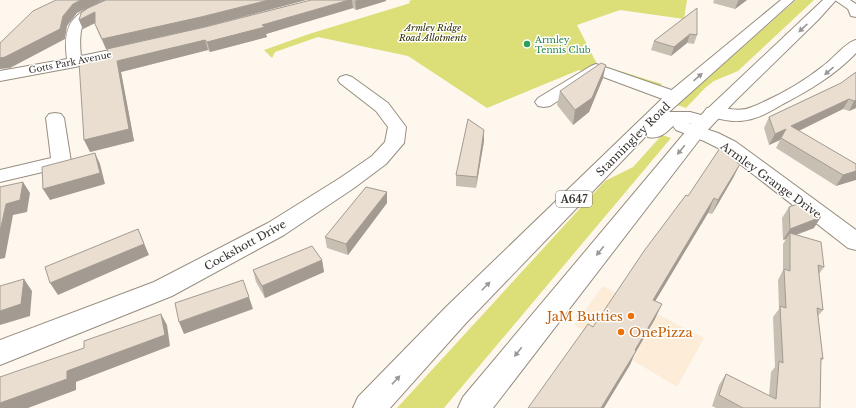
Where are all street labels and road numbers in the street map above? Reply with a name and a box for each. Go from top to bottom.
street label: Gotts Park Avenue [27,49,113,75]
street label: Stanningley Road [593,99,673,179]
street label: Armley Grange Drive [717,138,824,221]
road number: A647 [556,191,592,207]
street label: Cockshott Drive [202,217,288,273]

